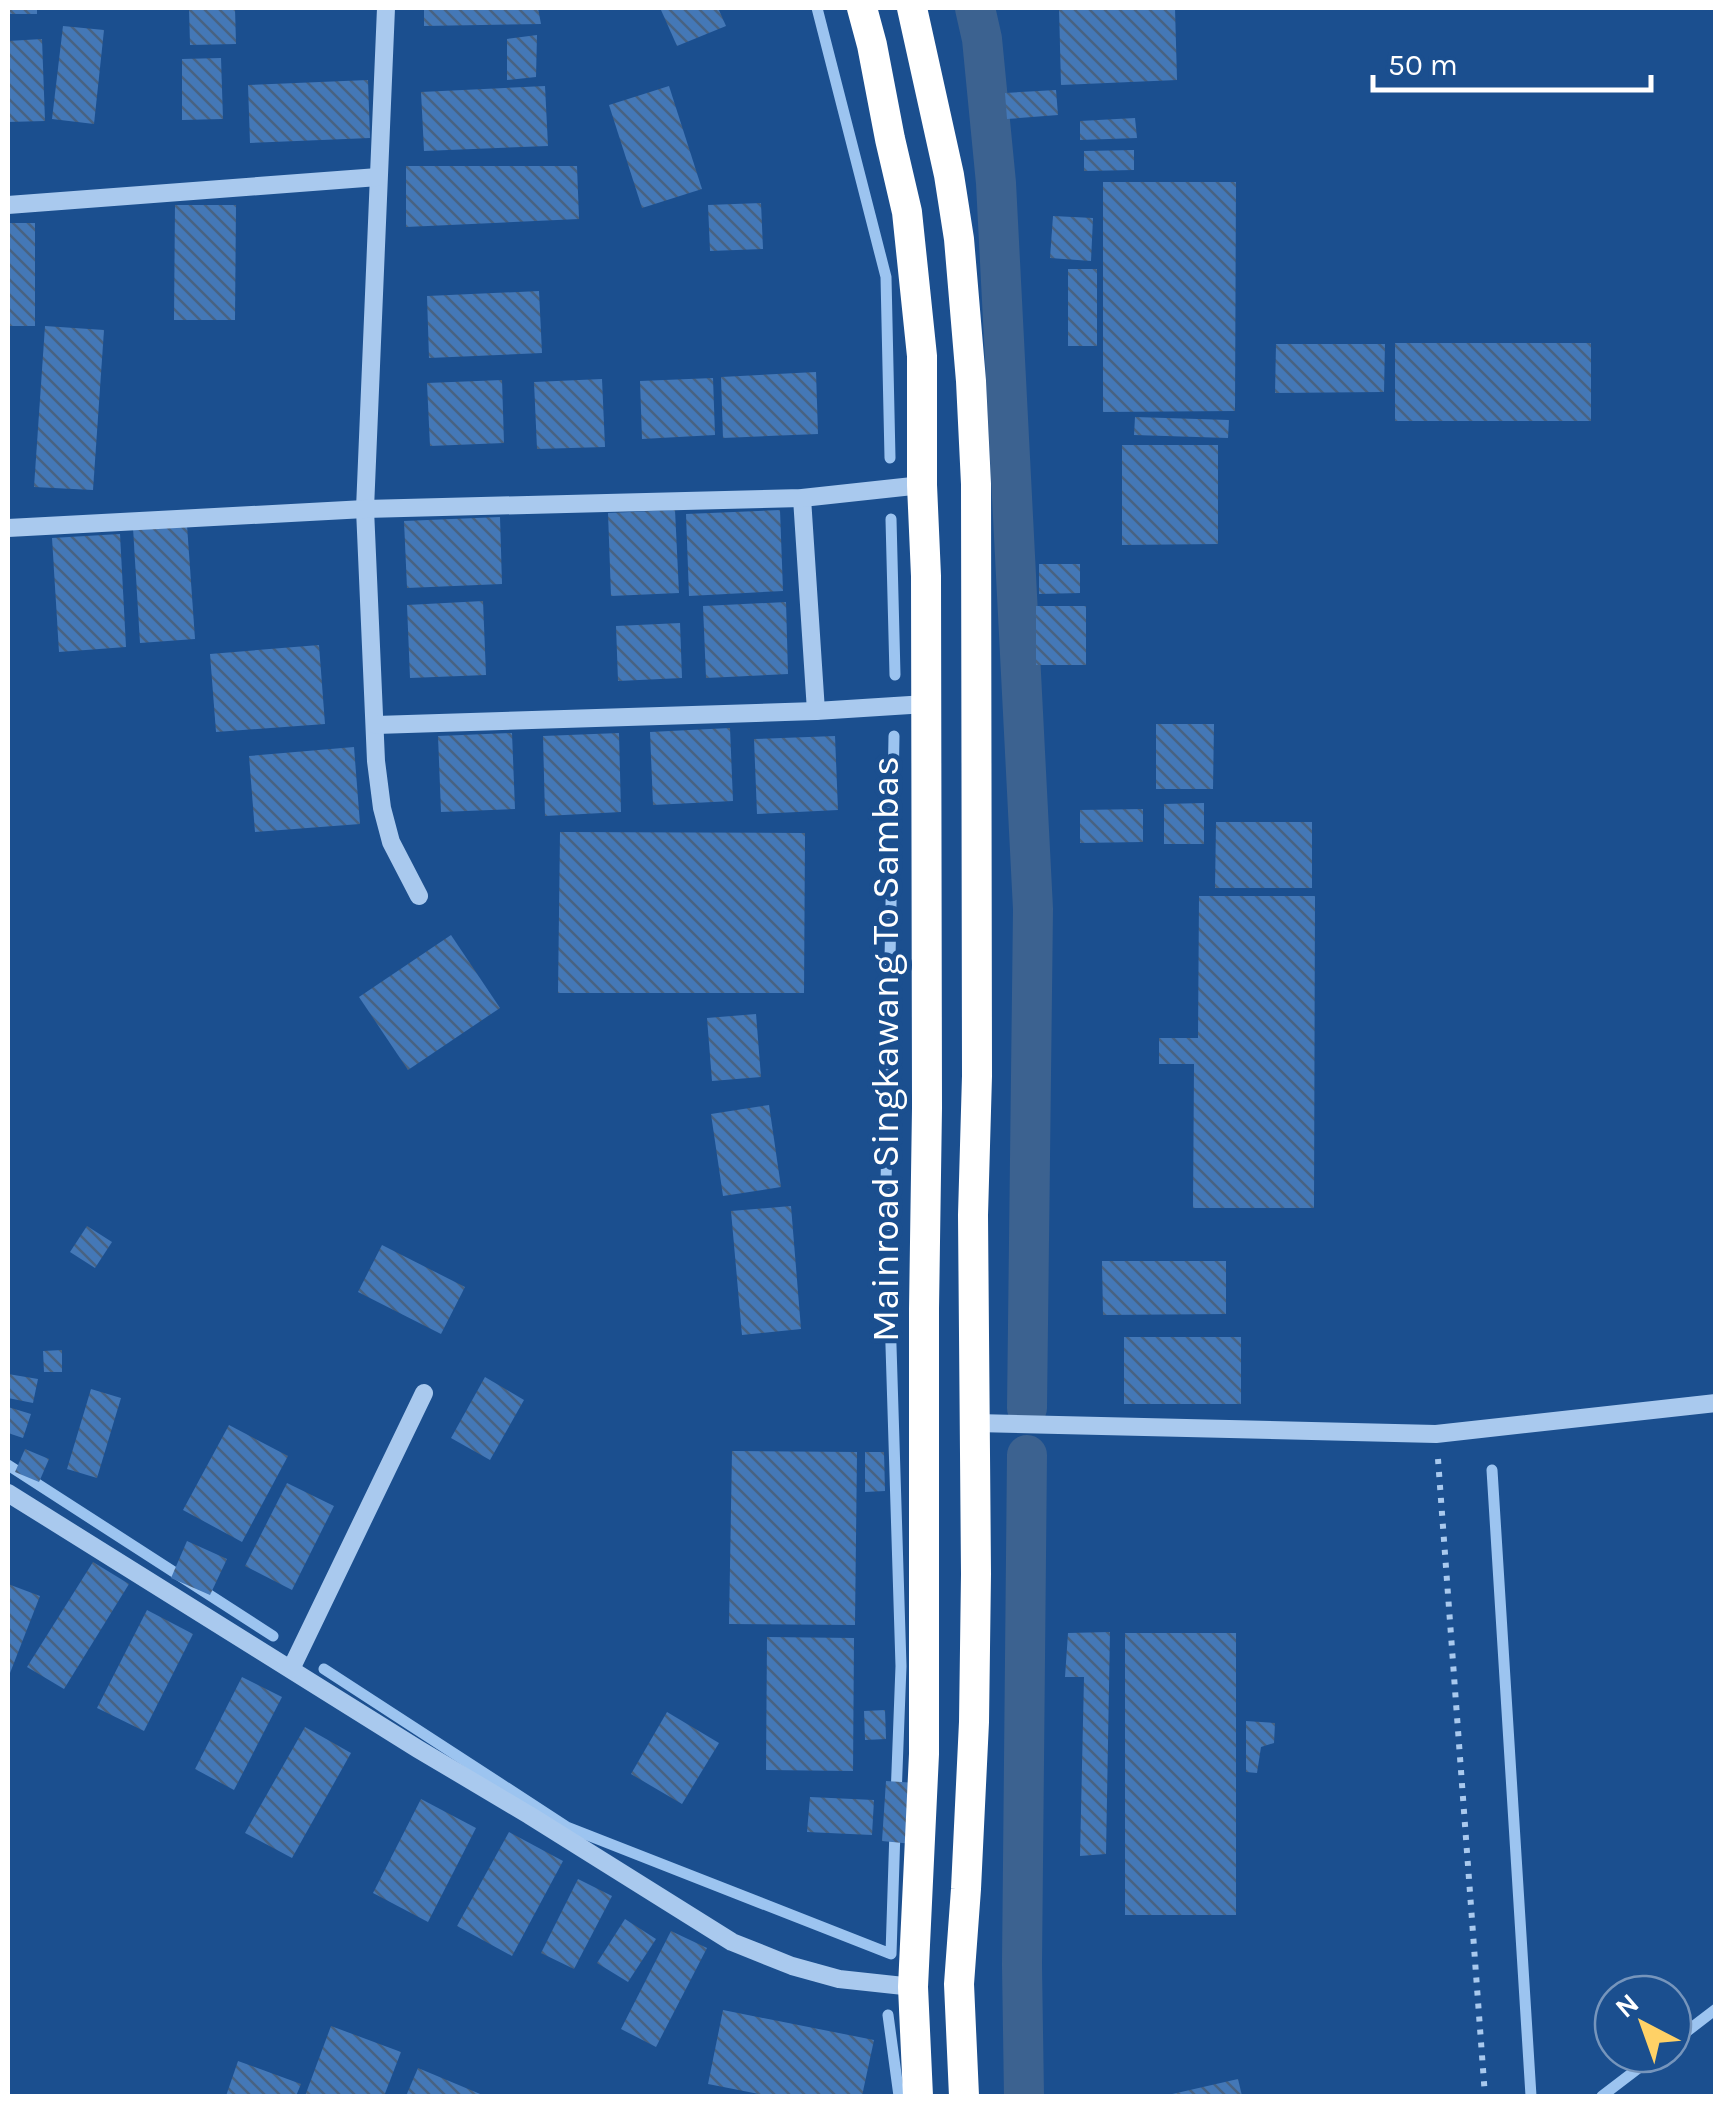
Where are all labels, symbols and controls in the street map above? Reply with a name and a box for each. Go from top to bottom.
scale bar [1373,30,1650,92]
text: 50 m [1388,47,1458,83]
street label: Mainroad Singkawang To Sambas [863,756,908,1342]
north arrow [1593,1974,1693,2074]
text: N [1609,1986,1645,2025]

